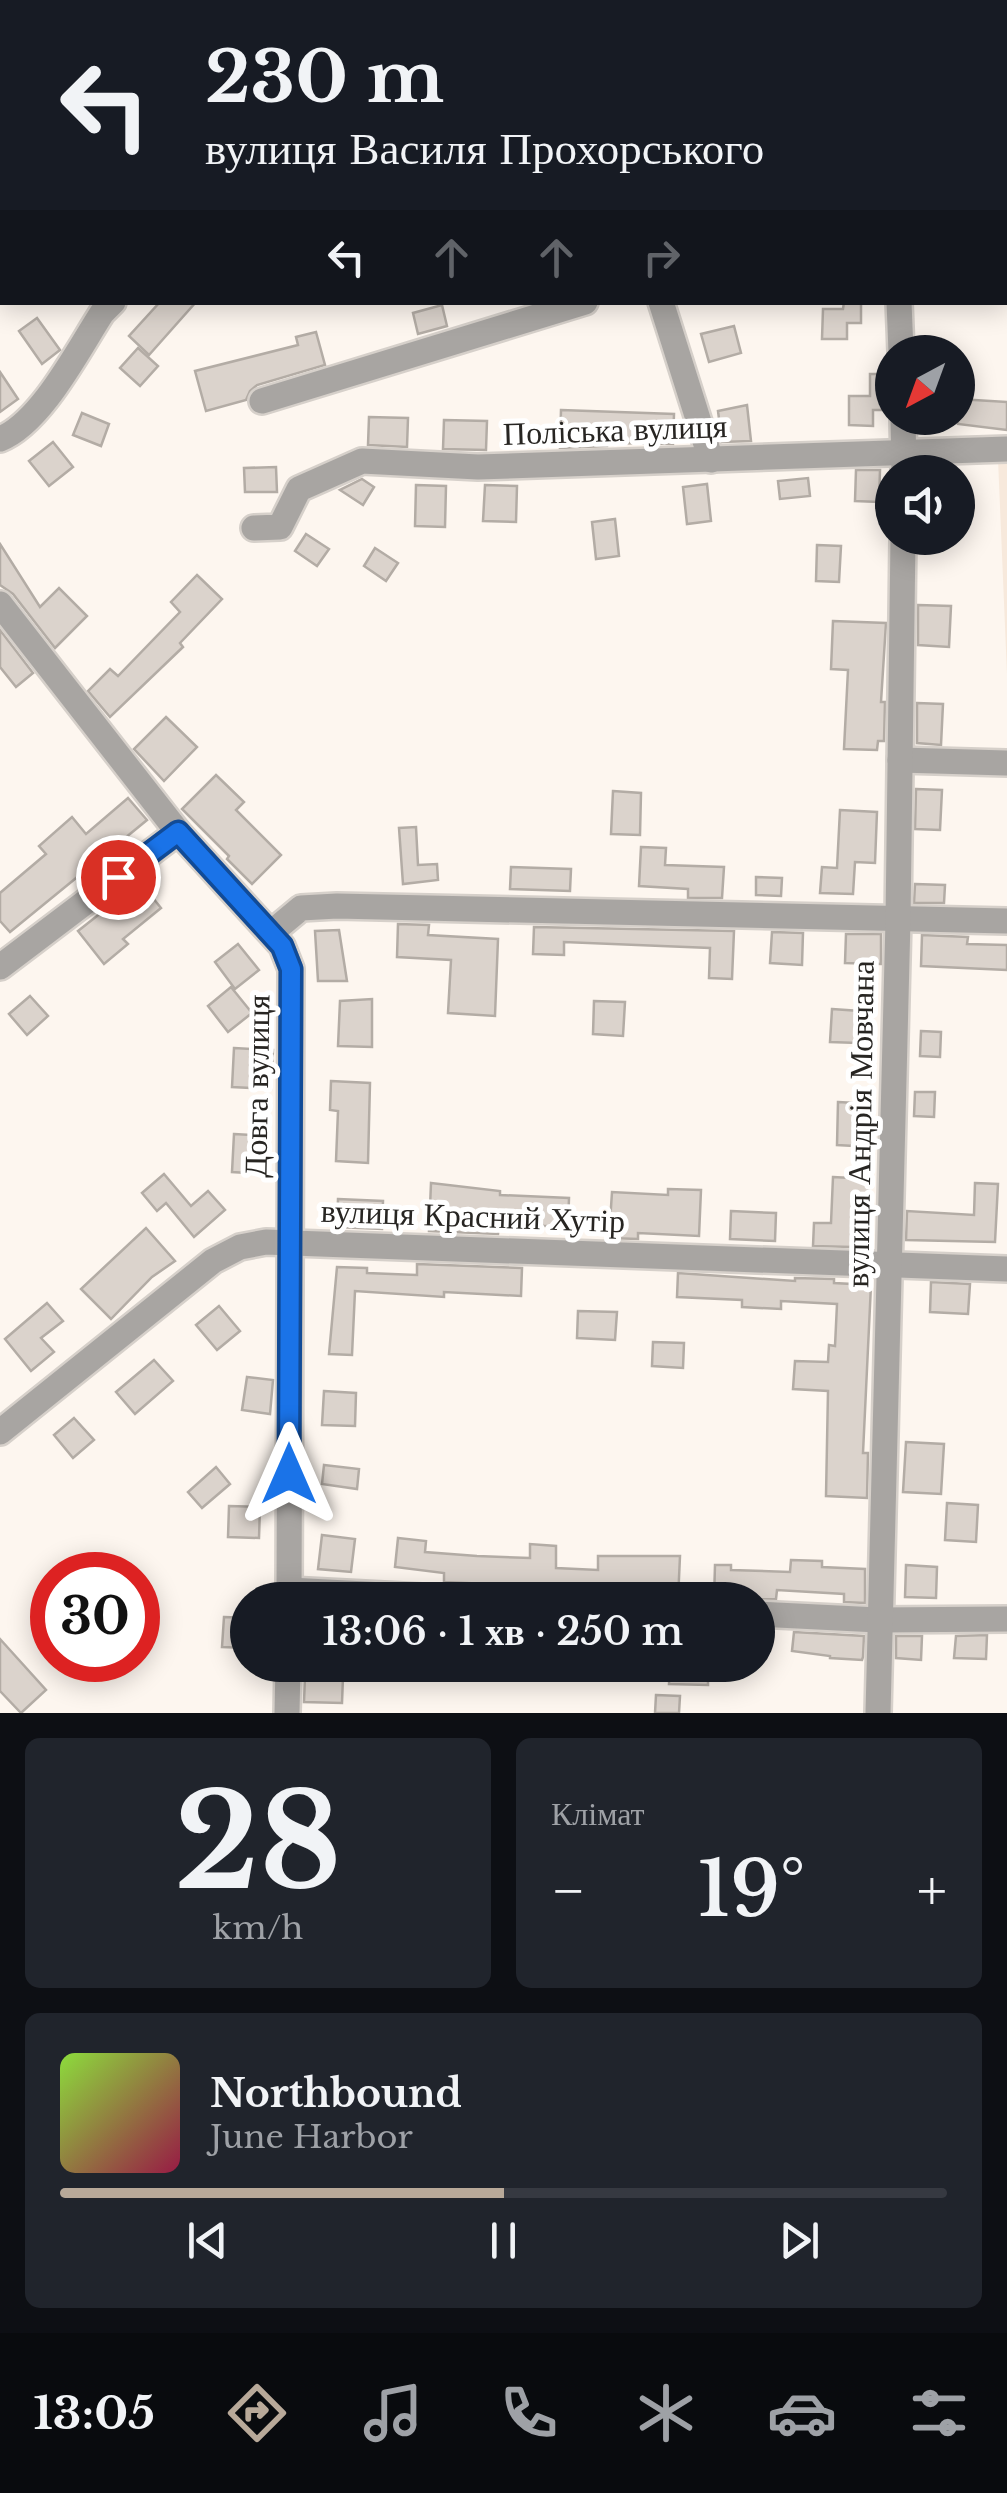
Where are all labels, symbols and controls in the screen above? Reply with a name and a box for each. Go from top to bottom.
text: 230 m [205,34,444,121]
icon: left [40,40,170,170]
text: вулиця Василя Прохорського [205,120,764,176]
icon: left [319,230,374,285]
icon: ahead [424,230,479,285]
icon: ahead [529,230,584,285]
icon: right [634,230,689,285]
north arrow [875,335,975,435]
map controls [875,335,975,555]
street label: Поліська вулиця [502,406,728,454]
button: sound [875,455,975,555]
pin [76,835,161,920]
icon: arrive [91,850,146,905]
street label: вулиця Андрія Мовчана [837,960,883,1288]
street label: Довга вулиця [235,994,279,1178]
street label: вулиця Красний Хутір [320,1191,626,1241]
position arrow [237,1422,341,1526]
speed limit sign: 30 [30,1552,160,1682]
text: 13:06 · 1 хв · 250 m [322,1608,683,1655]
text: 28 [174,1762,342,1923]
text: Клімат [551,1794,645,1834]
text: 19° [697,1843,805,1936]
text: − [551,1857,586,1925]
text: + [917,1857,947,1925]
text: km/h [213,1908,303,1948]
text: Northbound [210,2070,462,2117]
text: June Harbor [210,2117,413,2157]
icon: previous [180,2213,235,2268]
icon: pause [476,2213,531,2268]
icon: next [772,2213,827,2268]
icon: directions [222,2378,292,2448]
icon: music [358,2378,428,2448]
icon: phone [494,2378,564,2448]
icon: climate [631,2378,701,2448]
icon: car [767,2378,837,2448]
icon: filters [904,2378,974,2448]
text: 13:05 [33,2385,155,2441]

